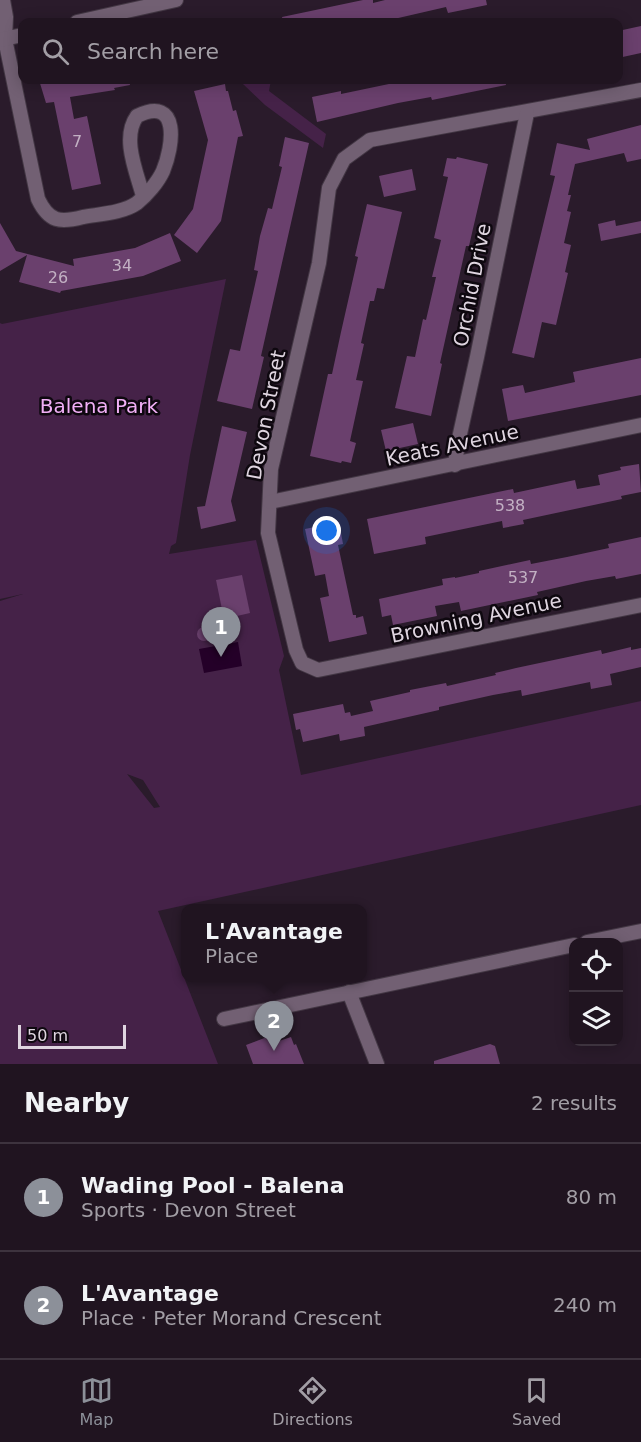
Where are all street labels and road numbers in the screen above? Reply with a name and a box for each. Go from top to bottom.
street label: Orchid Drive [448,221,496,349]
street label: Devon Street [242,348,290,482]
street label: Keats Avenue [383,419,521,471]
street label: Browning Avenue [388,588,564,648]

